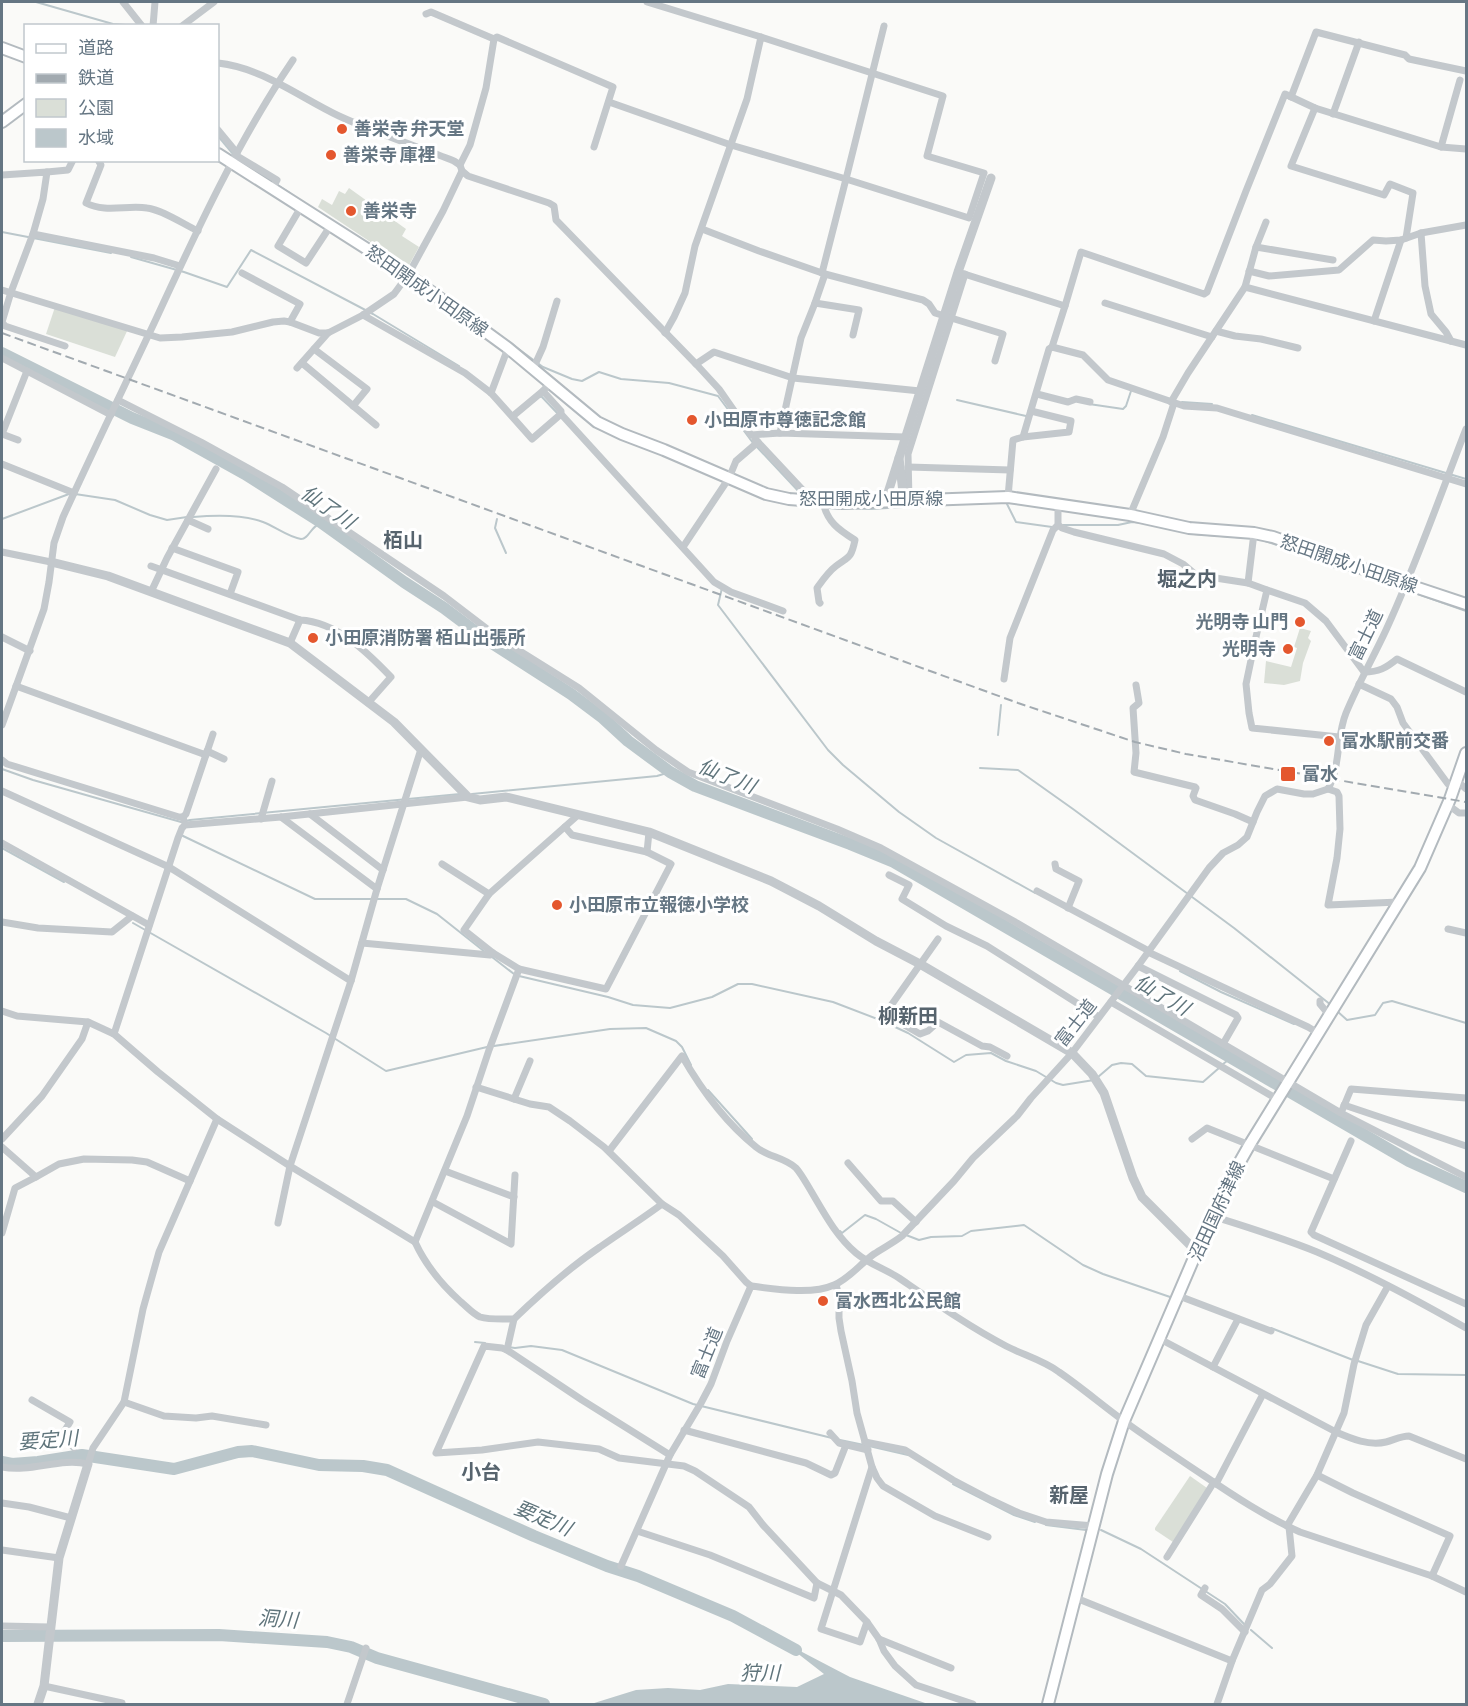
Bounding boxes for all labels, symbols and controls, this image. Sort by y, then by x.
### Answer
legend [24,24,219,162]
text: 道路 [78,37,114,58]
text: 鉄道 [78,67,114,88]
text: 公園 [78,97,114,118]
place label: 善栄寺 弁天堂 [354,118,464,139]
marker: 善栄寺 弁天堂 [335,122,349,136]
text: 水域 [78,127,114,148]
place label: 善栄寺 庫裡 [343,144,435,165]
marker: 善栄寺 庫裡 [324,148,338,162]
place label: 善栄寺 [363,200,417,221]
marker: 善栄寺 [344,204,358,218]
street label: 怒田開成小田原線 [362,241,492,340]
place label: 小田原市尊徳記念館 [704,409,866,430]
marker: 小田原市尊徳記念館 [685,413,699,427]
water label: 仙了川 [297,480,361,534]
street label: 怒田開成小田原線 [799,488,943,509]
district label: 栢山 [383,528,423,551]
street label: 怒田開成小田原線 [1278,530,1421,597]
district label: 堀之内 [1157,567,1217,590]
street label: 富士道 [1344,606,1387,664]
place label: 光明寺 山門 [1196,611,1288,632]
marker: 光明寺 山門 [1293,615,1307,629]
place label: 小田原消防署 栢山出張所 [325,627,525,648]
marker: 小田原消防署 栢山出張所 [306,631,320,645]
place label: 光明寺 [1222,638,1276,659]
marker: 光明寺 [1281,642,1295,656]
place label: 富水駅前交番 [1341,730,1449,751]
marker: 富水駅前交番 [1322,734,1336,748]
water label: 仙了川 [695,754,761,798]
place label: 富水 [1302,763,1338,784]
marker: 富水 [1279,765,1297,783]
place label: 小田原市立報徳小学校 [569,894,749,915]
marker: 小田原市立報徳小学校 [550,898,564,912]
water label: 仙了川 [1131,970,1196,1021]
street label: 富士道 [1051,995,1101,1050]
district label: 柳新田 [878,1004,938,1027]
street label: 沼田国府津線 [1184,1157,1249,1264]
place label: 富水西北公民館 [835,1290,961,1311]
marker: 富水西北公民館 [816,1294,830,1308]
street label: 富士道 [687,1324,726,1382]
water label: 要定川 [17,1426,81,1453]
district label: 小台 [461,1460,501,1483]
district label: 新屋 [1049,1483,1089,1506]
water label: 要定川 [511,1495,577,1541]
water label: 洞川 [257,1606,301,1632]
water label: 狩川 [740,1661,782,1684]

